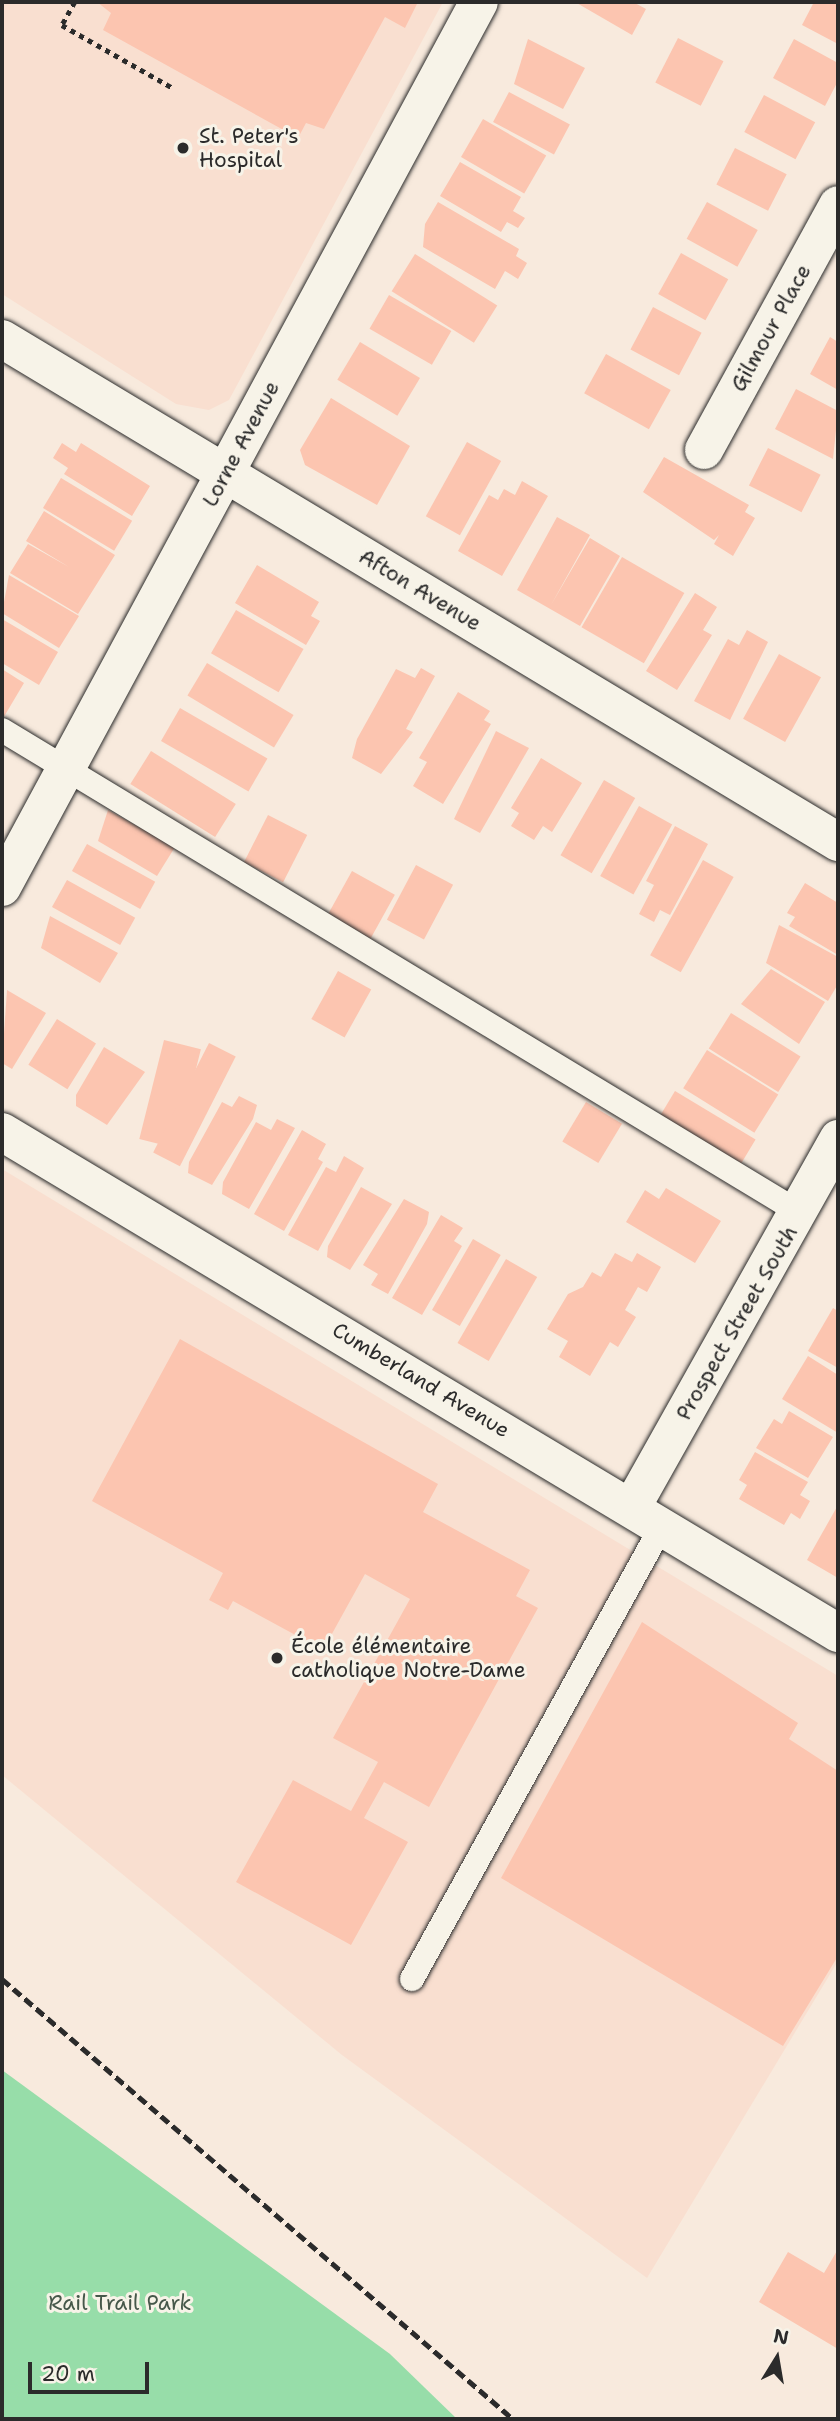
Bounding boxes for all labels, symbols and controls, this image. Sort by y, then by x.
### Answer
place label: St. Peter's Hospital [199,123,299,173]
marker: St. Peter's Hospital [173,138,193,158]
street label: Gilmour Place [726,260,816,396]
street label: Lorne Avenue [197,377,285,511]
street label: Afton Avenue [354,544,486,636]
street label: Prospect Street South [671,1221,803,1425]
street label: Cumberland Avenue [328,1317,514,1443]
place label: École élémentaire catholique Notre-Dame [291,1633,526,1683]
marker: École élémentaire catholique Notre-Dame [269,1650,285,1666]
park label: Rail Trail Park [48,2290,192,2316]
north arrow [742,2323,812,2393]
text: N [771,2323,791,2351]
scale bar [32,2348,152,2392]
text: 20 m [41,2360,95,2388]

